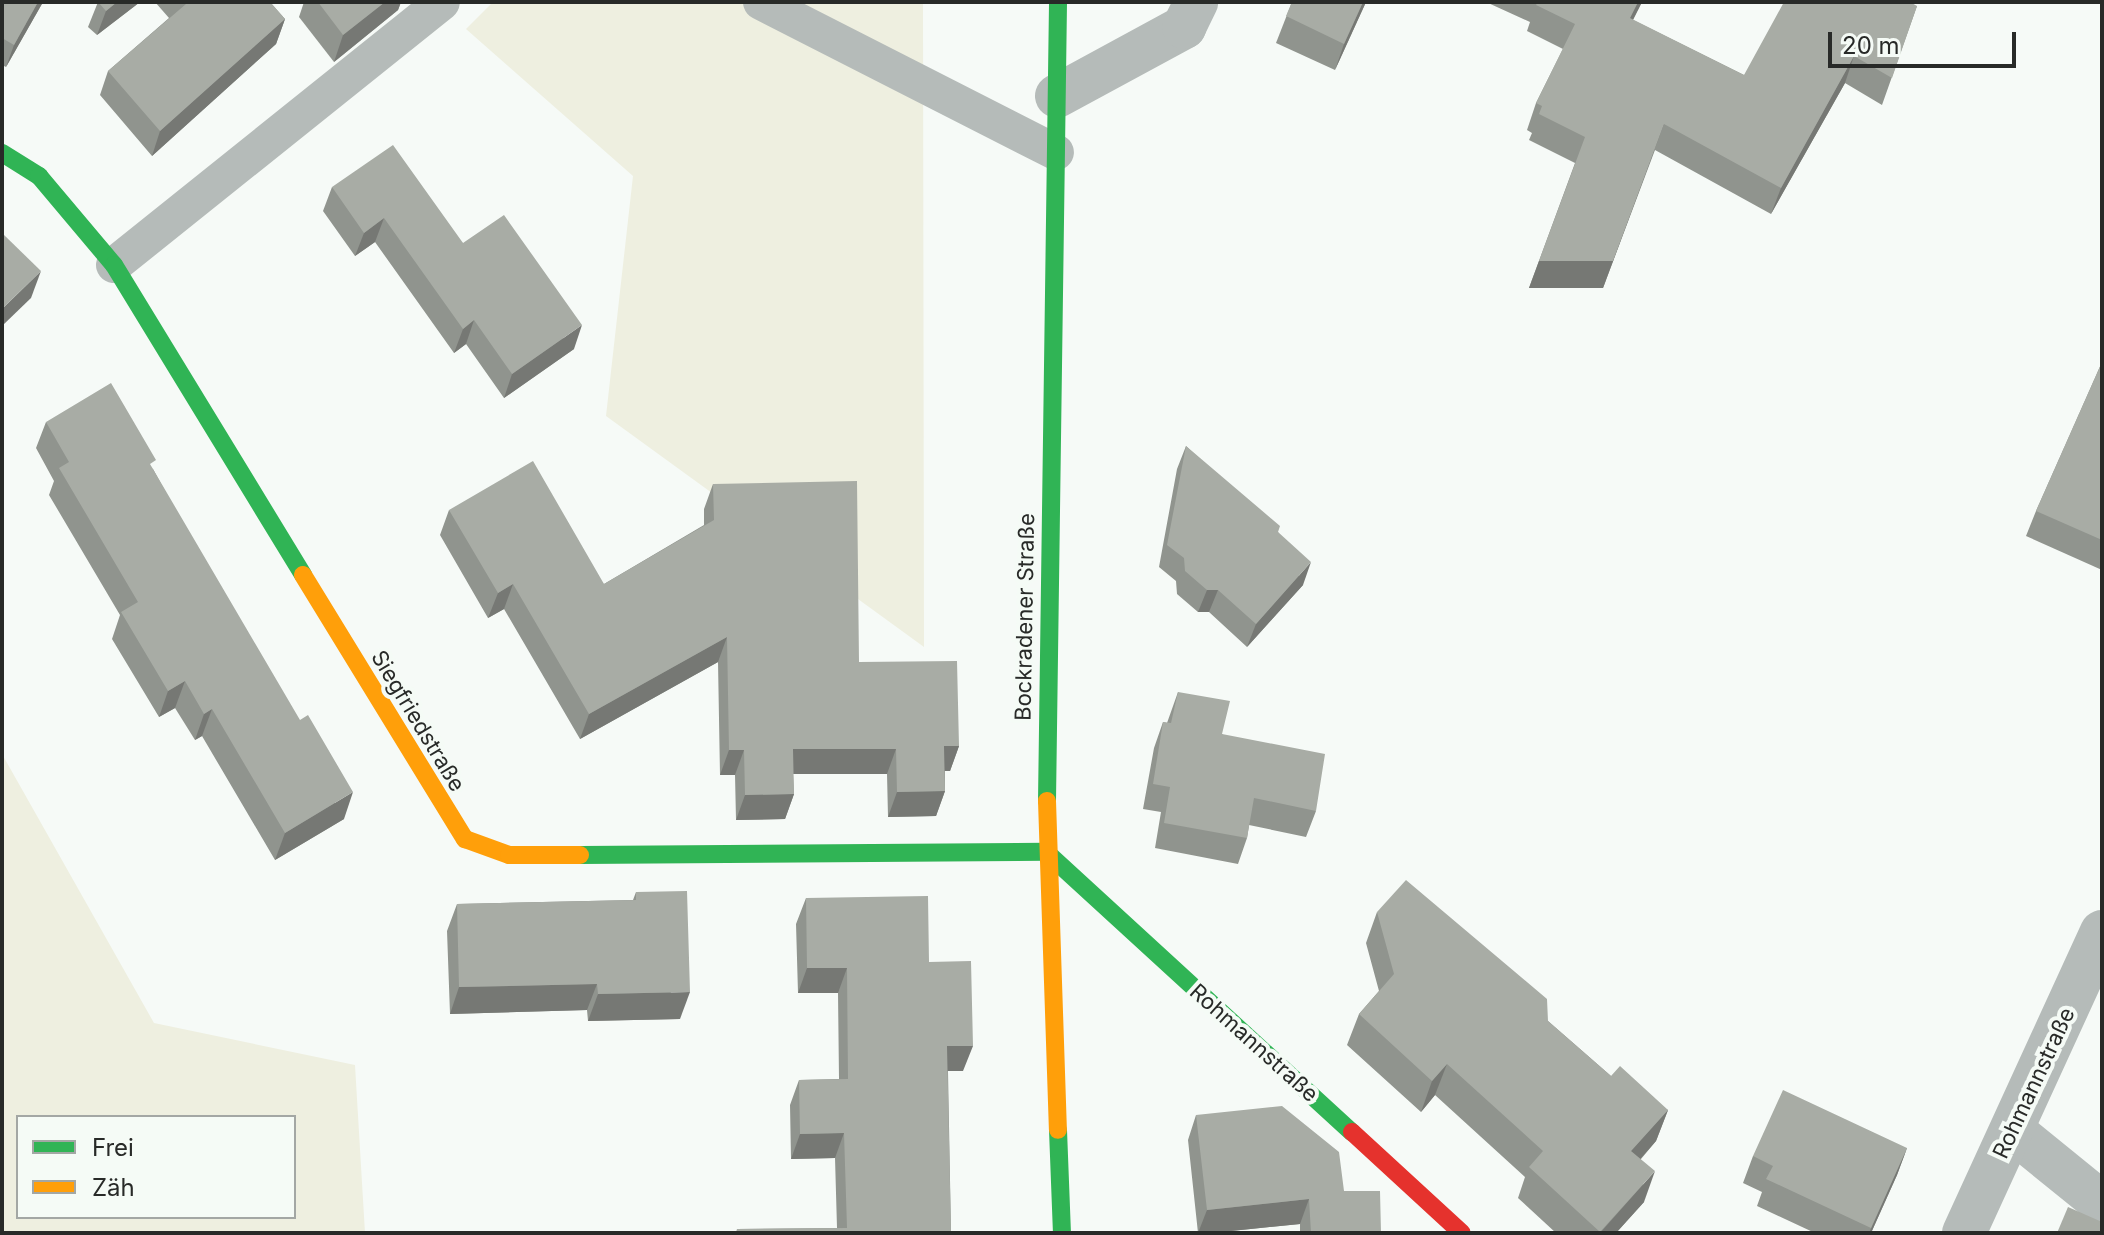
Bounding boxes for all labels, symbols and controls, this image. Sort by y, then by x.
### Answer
scale bar [1832,16,2020,66]
text: 20 m [1842,31,1900,60]
street label: Bockradener Straße [1010,513,1040,721]
street label: Siegfriedstraße [365,646,471,796]
street label: Rohmannstraße [1184,978,1324,1108]
street label: Rohmannstraße [1987,1003,2081,1163]
legend [16,1115,296,1219]
text: Frei [92,1133,134,1162]
text: Zäh [92,1173,135,1202]

